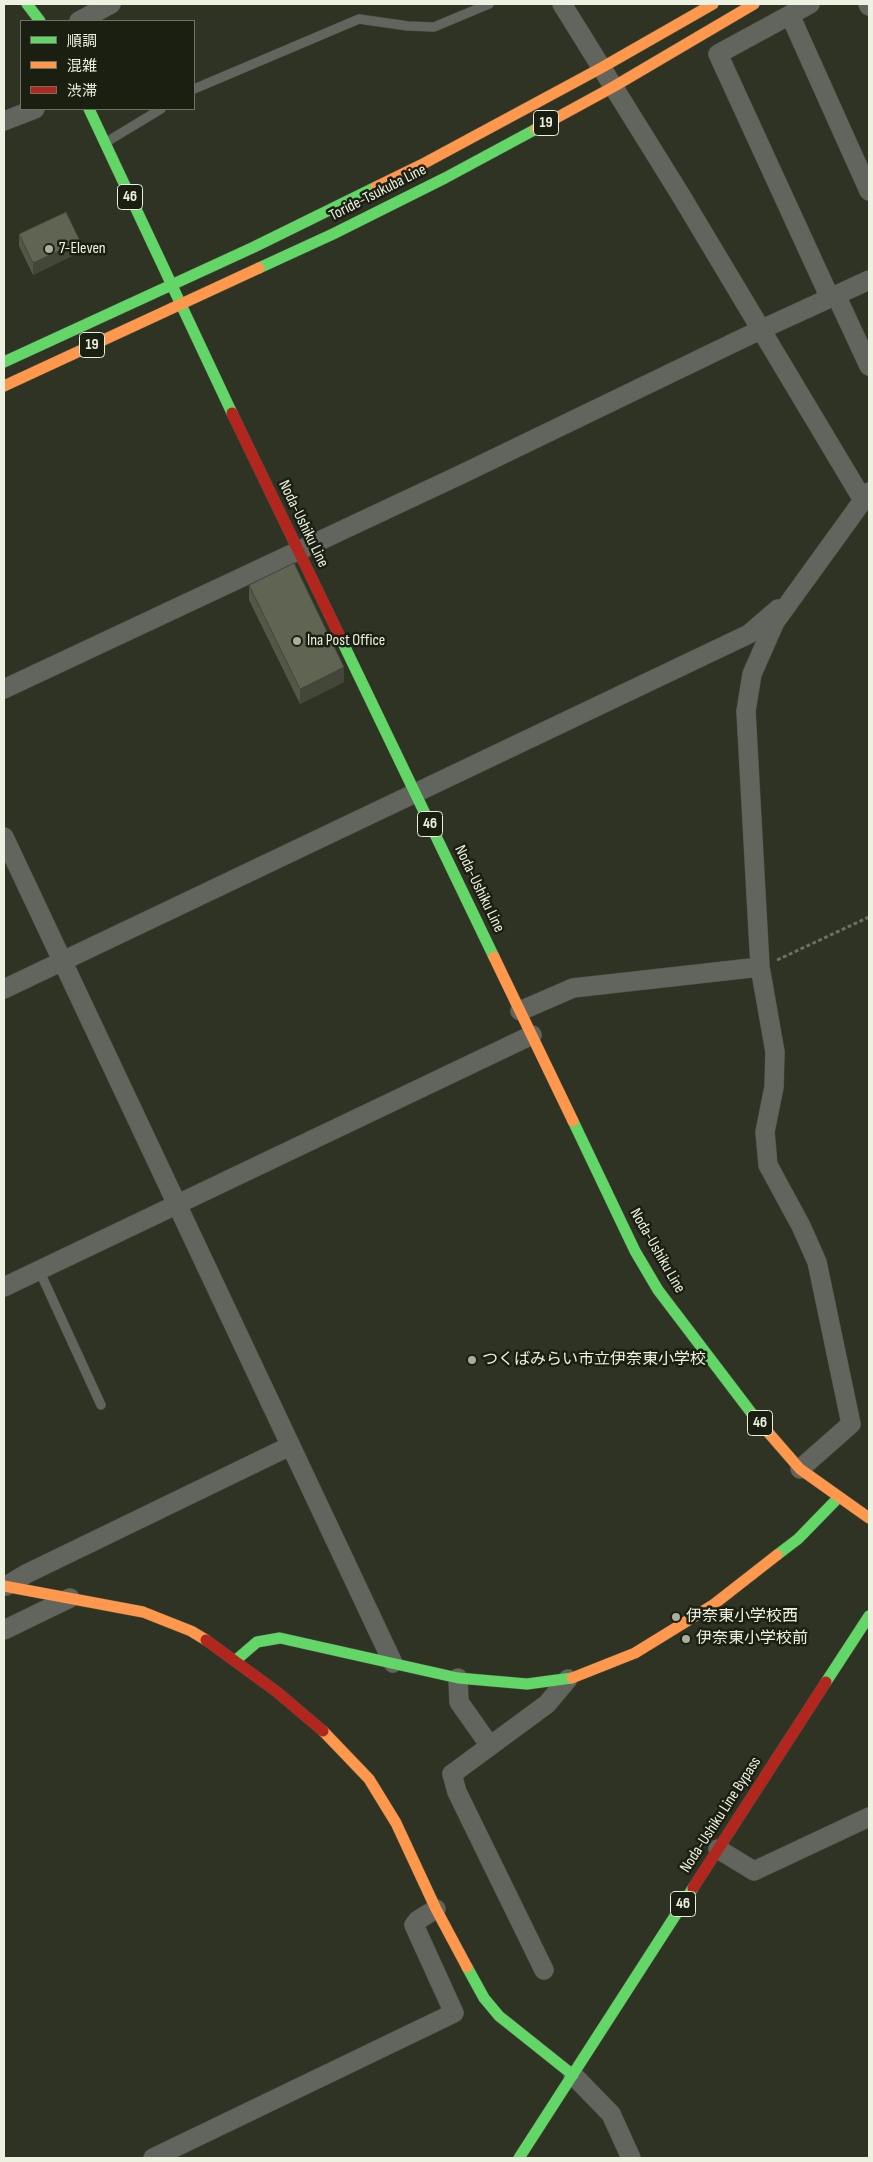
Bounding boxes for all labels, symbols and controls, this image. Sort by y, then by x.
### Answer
legend [20,20,195,110]
text: 順調 [67,32,97,51]
text: 混雑 [67,57,97,76]
text: 渋滞 [67,82,97,101]
road number: 19 [534,110,558,136]
street label: Toride-Tsukuba Line [326,160,430,226]
road number: 46 [118,184,142,210]
place label: 7-Eleven [59,239,106,259]
marker: 7-Eleven [43,243,55,255]
road number: 19 [80,332,104,358]
street label: Noda-Ushiku Line [274,477,332,571]
place label: Ina Post Office [307,631,385,651]
marker: Ina Post Office [291,635,303,647]
road number: 46 [418,812,442,836]
street label: Noda-Ushiku Line [450,842,508,936]
street label: Noda-Ushiku Line [625,1205,689,1297]
place label: つくばみらい市立伊奈東小学校 [482,1350,706,1370]
marker: つくばみらい市立伊奈東小学校 [466,1354,478,1366]
road number: 46 [748,1410,772,1436]
place label: 伊奈東小学校西 [686,1607,798,1627]
marker: 伊奈東小学校西 [670,1611,682,1623]
place label: 伊奈東小学校前 [696,1629,808,1649]
marker: 伊奈東小学校前 [680,1633,692,1645]
street label: Noda-Ushiku Line Bypass [676,1753,766,1877]
road number: 46 [670,1892,696,1916]

